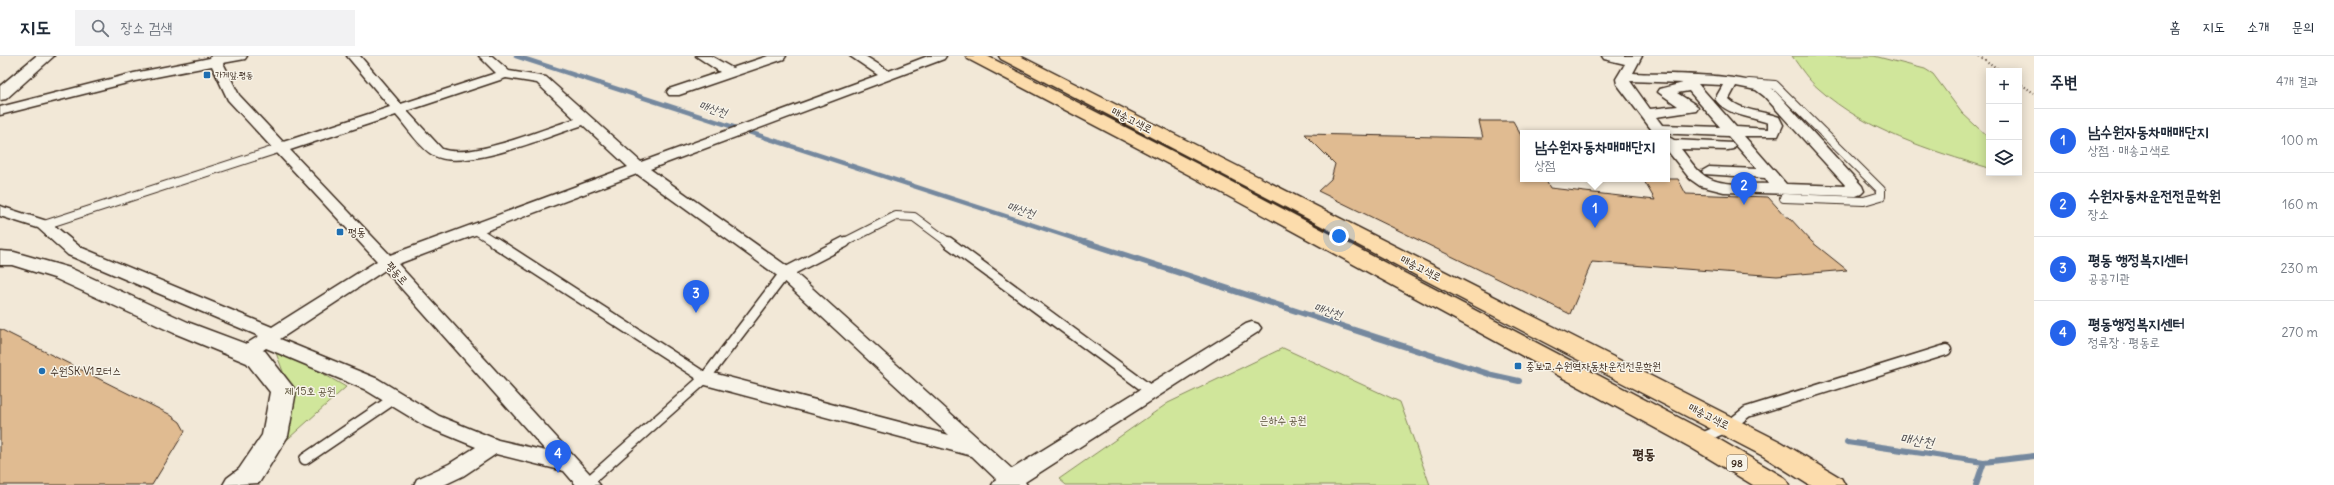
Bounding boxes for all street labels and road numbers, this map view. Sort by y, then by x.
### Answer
street label: 매송고색로 [1109,104,1155,136]
street label: 매송고색로 [1398,252,1444,284]
street label: 평동로 [383,258,411,288]
street label: 매송고색로 [1686,400,1732,432]
road number: 98 [1727,455,1747,471]

